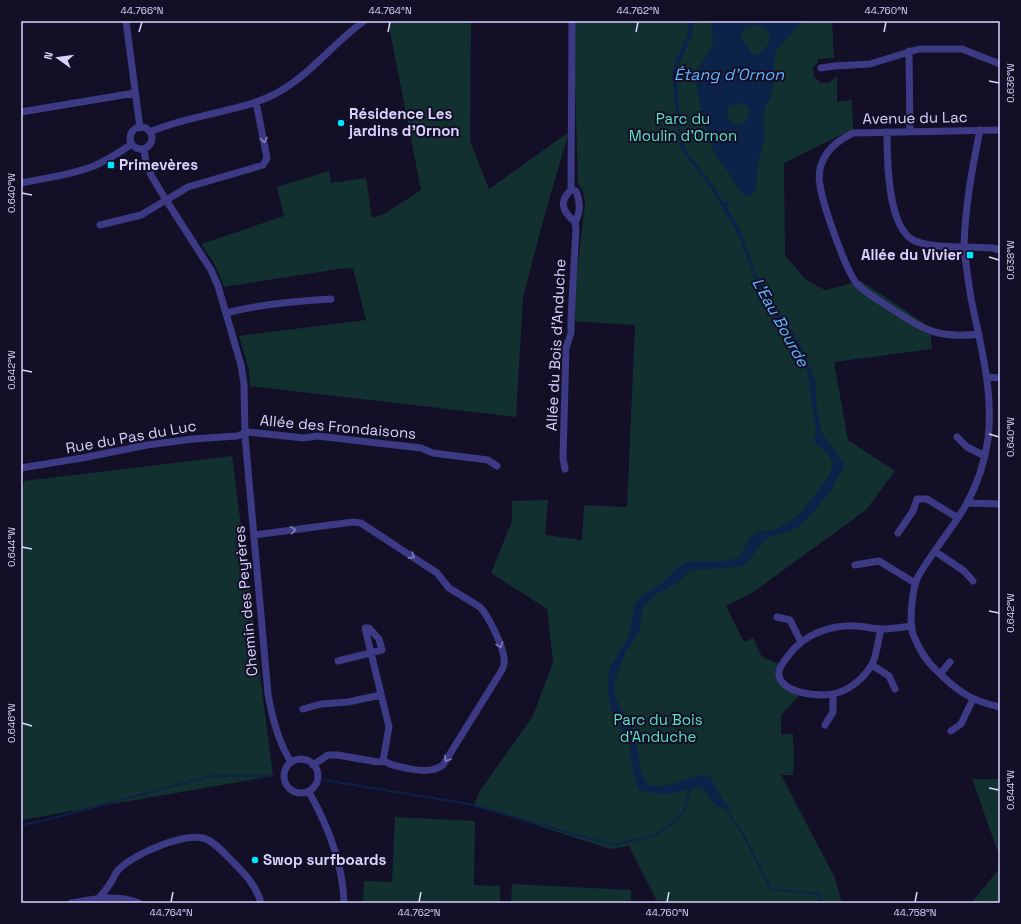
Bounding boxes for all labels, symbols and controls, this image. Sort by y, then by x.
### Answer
text: 44.766°N [121,4,163,17]
text: 44.764°N [368,4,412,17]
text: 44.762°N [617,4,659,17]
text: 44.760°N [864,4,908,17]
north arrow [38,38,78,78]
text: N [41,50,56,61]
text: 0.636°W [1004,63,1017,103]
water label: Étang d'Ornon [674,64,785,85]
place label: Résidence Les jardins d'Ornon [348,104,460,140]
street label: Avenue du Lac [862,107,968,128]
park label: Parc du Moulin d'Ornon [629,109,737,145]
marker: Résidence Les jardins d'Ornon [336,118,346,128]
one-way arrow [259,137,267,143]
place label: Primevères [119,155,198,174]
marker: Primevères [106,160,116,170]
text: 0.640°W [5,173,18,213]
text: 0.638°W [1004,240,1017,280]
place label: Allée du Vivier [861,245,962,264]
marker: Allée du Vivier [965,250,975,260]
street label: Allée du Bois d'Anduche [542,258,570,432]
water label: L'Eau Bourde [747,274,814,371]
text: 0.642°W [5,350,18,390]
street label: Allée des Frondaisons [259,410,417,443]
street label: Rue du Pas du Luc [64,416,198,457]
text: 0.640°W [1004,417,1017,457]
street label: Chemin des Peyrères [229,525,262,677]
one-way arrow [290,526,296,535]
text: 0.644°W [5,527,18,567]
one-way arrow [408,551,415,559]
text: 0.642°W [1004,593,1017,633]
one-way arrow [496,642,504,649]
text: 0.646°W [5,703,18,743]
park label: Parc du Bois d'Anduche [613,710,703,746]
one-way arrow [445,755,452,762]
text: 0.644°W [1004,770,1017,810]
place label: Swop surfboards [263,850,387,869]
marker: Swop surfboards [250,855,260,865]
text: 44.764°N [149,906,193,919]
text: 44.762°N [398,906,440,919]
text: 44.760°N [645,906,689,919]
text: 44.758°N [894,906,937,919]

